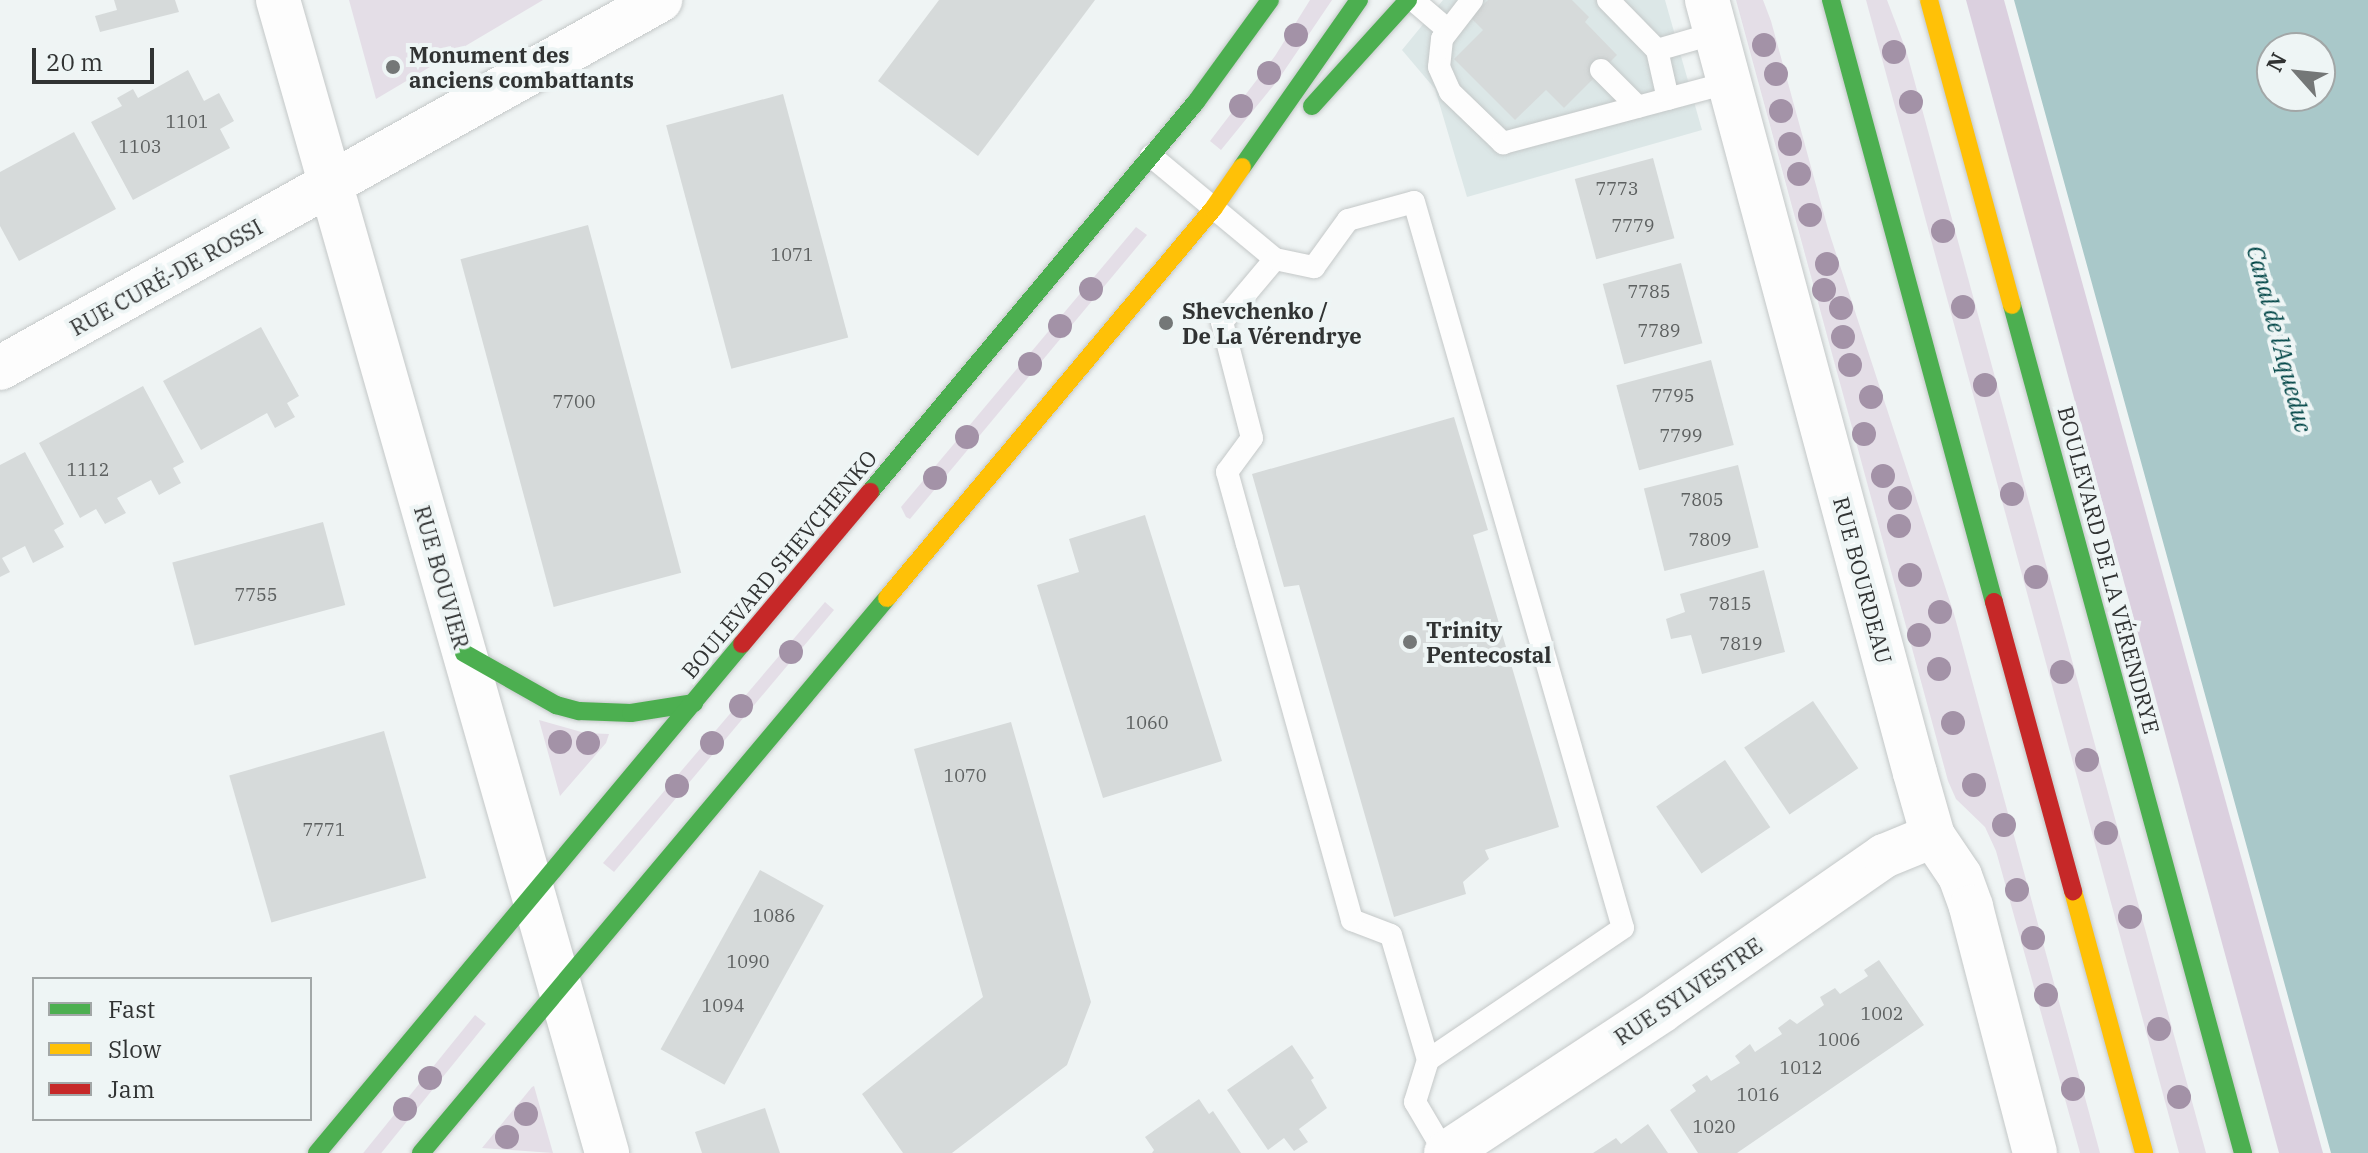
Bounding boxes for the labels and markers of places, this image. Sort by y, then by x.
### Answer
place label: Monument des anciens combattants [409,41,634,92]
marker: Monument des anciens combattants [384,58,402,76]
place label: Shevchenko / De La Vérendrye [1182,297,1362,348]
marker: Shevchenko / De La Vérendrye [1157,314,1175,332]
place label: Trinity Pentecostal [1426,616,1552,668]
marker: Trinity Pentecostal [1401,633,1419,651]

